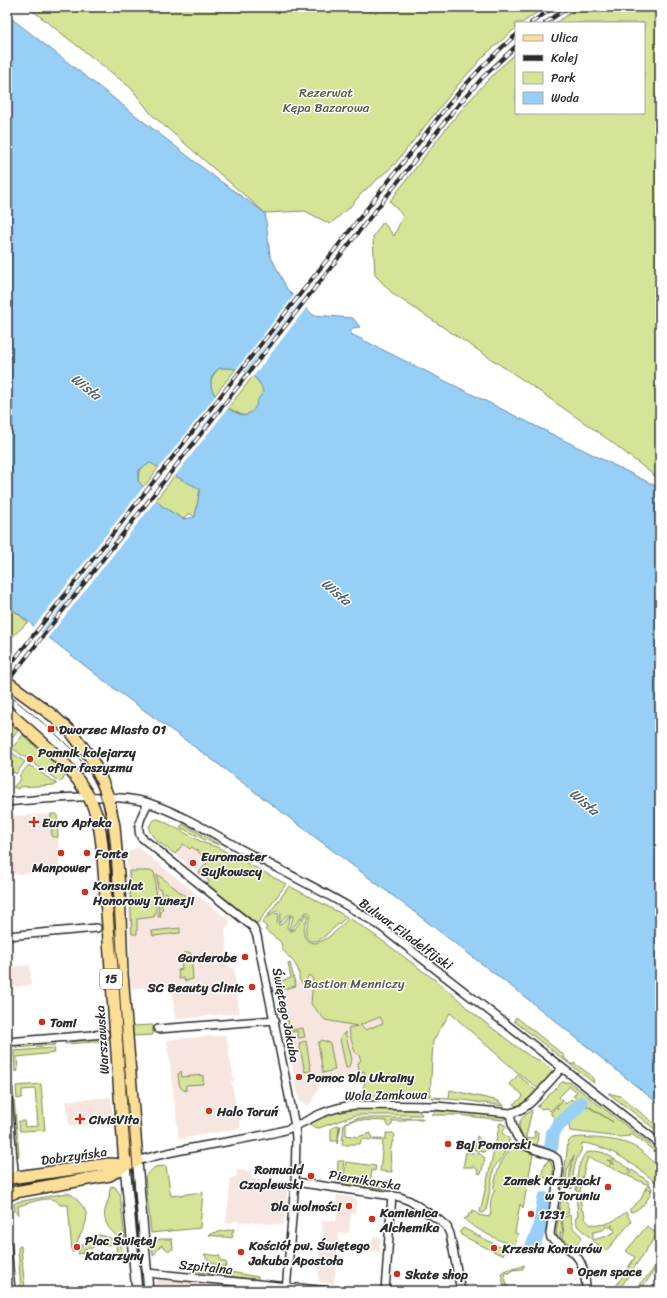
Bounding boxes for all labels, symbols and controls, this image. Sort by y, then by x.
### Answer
legend [515,22,645,114]
text: Ulica [551,27,579,49]
text: Kolej [551,47,578,69]
text: Park [551,67,576,89]
park label: Rezerwat Kępa Bazarowa [283,81,370,119]
text: Woda [551,87,580,109]
water label: Wisła [65,367,108,408]
water label: Wisła [315,572,358,613]
place label: Dworzec Miasto 01 [59,718,167,741]
marker: Dworzec Miasto 01 [46,724,56,734]
place label: Pomnik kolejarzy - ofiar faszyzmu [38,741,136,779]
marker: Pomnik kolejarzy - ofiar faszyzmu [25,754,35,764]
water label: Wisła [563,782,606,823]
place label: Euro Apteka [42,811,112,834]
marker: Euro Apteka [29,817,39,827]
place label: Fonte [94,842,128,865]
place label: Euromaster Sujkowscy [200,845,268,883]
marker: Manpower [56,848,66,858]
marker: Fonte [82,848,92,858]
place label: Manpower [31,856,92,879]
marker: Euromaster Sujkowscy [188,858,198,868]
place label: Konsulat Honorowy Tunezji [92,874,195,912]
marker: Konsulat Honorowy Tunezji [80,887,90,897]
street label: Bulwar Filadelfijski [354,892,458,976]
place label: Garderobe [177,946,237,969]
marker: Garderobe [240,952,250,962]
street label: Świętego Jakuba [266,966,307,1065]
road number: 15 [100,969,122,989]
park label: Bastion Menniczy [303,972,405,995]
place label: SC Beauty Clinic [147,976,245,999]
marker: SC Beauty Clinic [247,982,257,992]
street label: Warszawska [88,1004,116,1075]
place label: Tomi [50,1011,78,1034]
marker: Tomi [37,1017,47,1027]
place label: Pomoc Dla Ukrainy [307,1066,415,1089]
marker: Pomoc Dla Ukrainy [294,1072,304,1082]
street label: Wola Zamkowa [344,1083,428,1107]
place label: Halo Toruń [216,1100,279,1123]
marker: Halo Toruń [204,1106,214,1116]
place label: CivisVita [88,1108,140,1131]
marker: CivisVita [74,1113,86,1125]
place label: Baj Pomorski [456,1133,532,1156]
marker: Baj Pomorski [443,1139,453,1149]
street label: Dobrzyńska [40,1140,109,1172]
place label: Romuald Czaplewski [238,1158,304,1196]
street label: Piernikarska [328,1163,403,1197]
place label: Zamek Krzyżacki w Toruniu [503,1169,601,1207]
marker: Romuald Czaplewski [306,1171,316,1181]
marker: Zamek Krzyżacki w Toruniu [603,1182,613,1192]
place label: Dla wolności [271,1195,342,1218]
marker: Dla wolności [344,1201,354,1211]
place label: Kamienica Alchemika [379,1201,440,1239]
place label: 1231 [539,1203,565,1226]
marker: 1231 [526,1209,536,1219]
marker: Kamienica Alchemika [367,1214,377,1224]
place label: Plac Świętej Katarzyny [84,1229,157,1267]
place label: Kościół pw. Świętego Jakuba Apostoła [248,1234,370,1272]
place label: Krzesła Konturów [501,1237,603,1260]
marker: Plac Świętej Katarzyny [72,1242,82,1252]
marker: Krzesła Konturów [489,1243,499,1253]
marker: Kościół pw. Świętego Jakuba Apostoła [236,1247,246,1257]
street label: Szpitalna [178,1253,234,1281]
place label: Open space [577,1260,643,1283]
place label: Skate shop [404,1263,468,1286]
marker: Open space [565,1266,575,1276]
marker: Skate shop [392,1269,402,1279]

